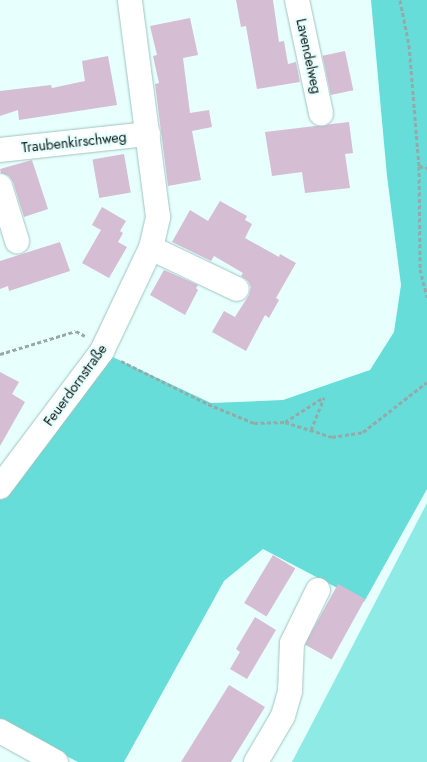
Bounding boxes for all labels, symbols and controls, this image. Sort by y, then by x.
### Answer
street label: Lavendelweg [293,17,325,95]
street label: Traubenkirschweg [21,128,127,156]
street label: Feuerdornstraße [40,341,110,429]

